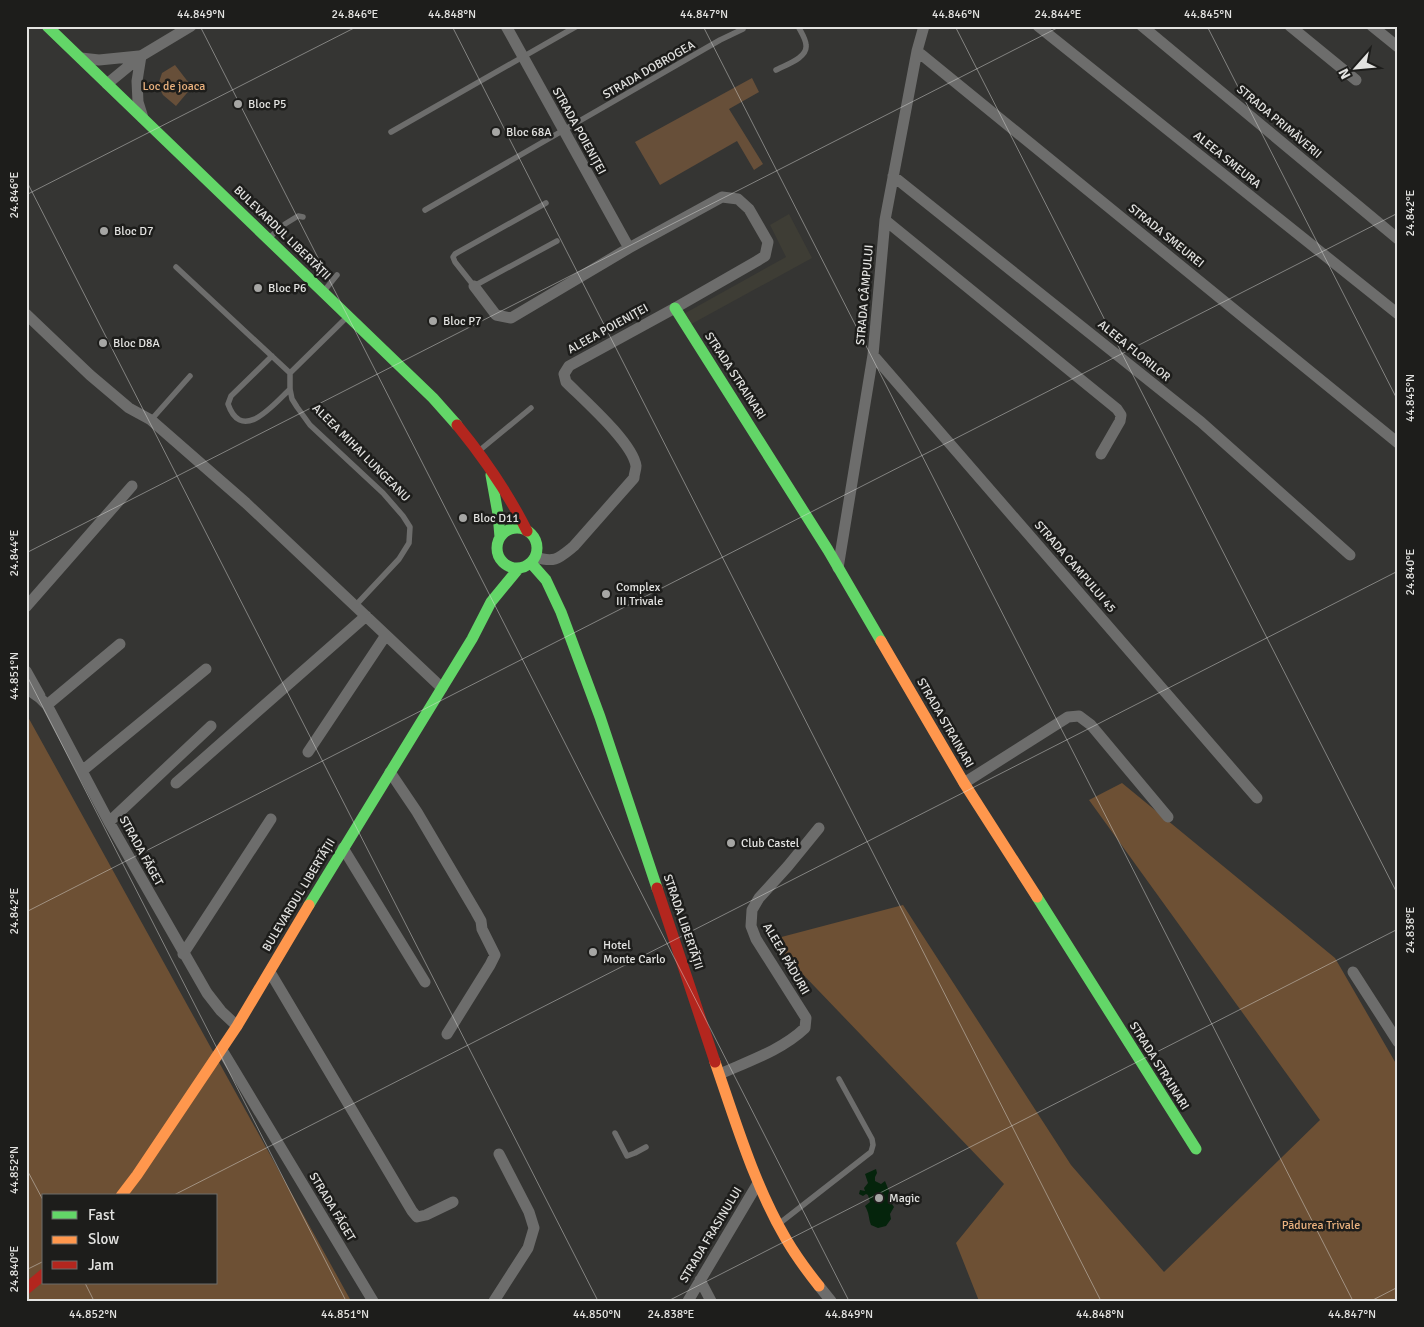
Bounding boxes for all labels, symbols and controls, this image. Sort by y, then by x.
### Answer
text: 44.849°N [177,7,225,22]
text: 24.846°E [332,7,379,22]
text: 44.848°N [428,7,476,22]
text: 44.847°N [680,7,728,22]
text: 44.846°N [932,7,980,22]
text: 24.844°E [1035,7,1082,22]
text: 44.845°N [1184,7,1232,22]
street label: STRADA DOBROGEA [600,37,698,103]
north arrow [1332,42,1382,92]
text: N [1335,65,1355,82]
park label: Loc de joaca [143,79,205,94]
street label: STRADA PRIMĂVERII [1233,82,1325,162]
street label: STRADA POIENIȚEI [549,85,609,177]
place label: Bloc P5 [248,97,287,112]
marker: Bloc P5 [232,98,244,110]
place label: Bloc 68A [506,125,552,140]
marker: Bloc 68A [490,126,502,138]
street label: ALEEA SMEURA [1190,128,1264,192]
text: 24.846°E [7,171,22,218]
street label: BULEVARDUL LIBERTĂȚII [230,183,334,283]
text: 24.842°E [1403,189,1418,236]
street label: STRADA SMEUREI [1125,201,1207,271]
place label: Bloc D7 [114,224,153,239]
marker: Bloc D7 [98,225,110,237]
street label: STRADA CÂMPULUI [853,244,877,346]
place label: Bloc P6 [268,281,307,296]
marker: Bloc P6 [252,282,264,294]
street label: ALEEA POIENIȚEI [565,301,651,357]
place label: Bloc P7 [443,314,482,329]
marker: Bloc P7 [427,315,439,327]
street label: ALEEA FLORILOR [1095,317,1173,385]
street label: STRADA STRAINARI [701,330,769,422]
place label: Bloc D8A [113,336,160,351]
marker: Bloc D8A [97,337,109,349]
text: 44.845°N [1403,374,1418,422]
street label: ALEEA MIHAI LUNGEANU [309,401,413,505]
place label: Bloc D11 [473,511,519,526]
marker: Bloc D11 [457,512,469,524]
street label: STRADA CAMPULUI 45 [1031,518,1119,616]
text: 24.844°E [7,529,22,576]
text: 24.840°E [1403,548,1418,595]
place label: Complex III Trivale [616,580,663,609]
marker: Complex III Trivale [600,588,612,600]
text: 44.851°N [7,652,22,700]
street label: STRADA STRAINARI [913,676,977,770]
street label: STRADA FĂGET [116,813,166,889]
street label: BULEVARDUL LIBERTĂȚII [259,836,339,954]
place label: Club Castel [741,836,800,851]
marker: Club Castel [725,837,737,849]
street label: STRADA LIBERTĂȚII [660,872,706,972]
text: 24.842°E [7,887,22,934]
text: 24.838°E [1403,906,1418,953]
street label: ALEEA PĂDURII [759,920,813,998]
place label: Hotel Monte Carlo [603,938,666,967]
marker: Hotel Monte Carlo [587,946,599,958]
street label: STRADA STRAINARI [1126,1019,1192,1113]
text: 44.852°N [7,1146,22,1194]
street label: STRADA FĂGET [306,1170,358,1244]
street label: STRADA FRASINULUI [676,1184,746,1286]
place label: Magic [889,1191,920,1206]
marker: Magic [873,1192,885,1204]
legend [42,1194,218,1284]
text: Fast [88,1206,115,1224]
park label: Pădurea Trivale [1282,1218,1360,1233]
text: Slow [88,1230,119,1248]
text: 24.840°E [7,1245,22,1292]
text: Jam [88,1256,114,1274]
text: 44.852°N [69,1307,117,1322]
text: 44.851°N [321,1307,369,1322]
text: 44.850°N [573,1307,621,1322]
text: 24.838°E [648,1307,695,1322]
text: 44.849°N [825,1307,873,1322]
text: 44.848°N [1076,1307,1124,1322]
text: 44.847°N [1328,1307,1376,1322]

